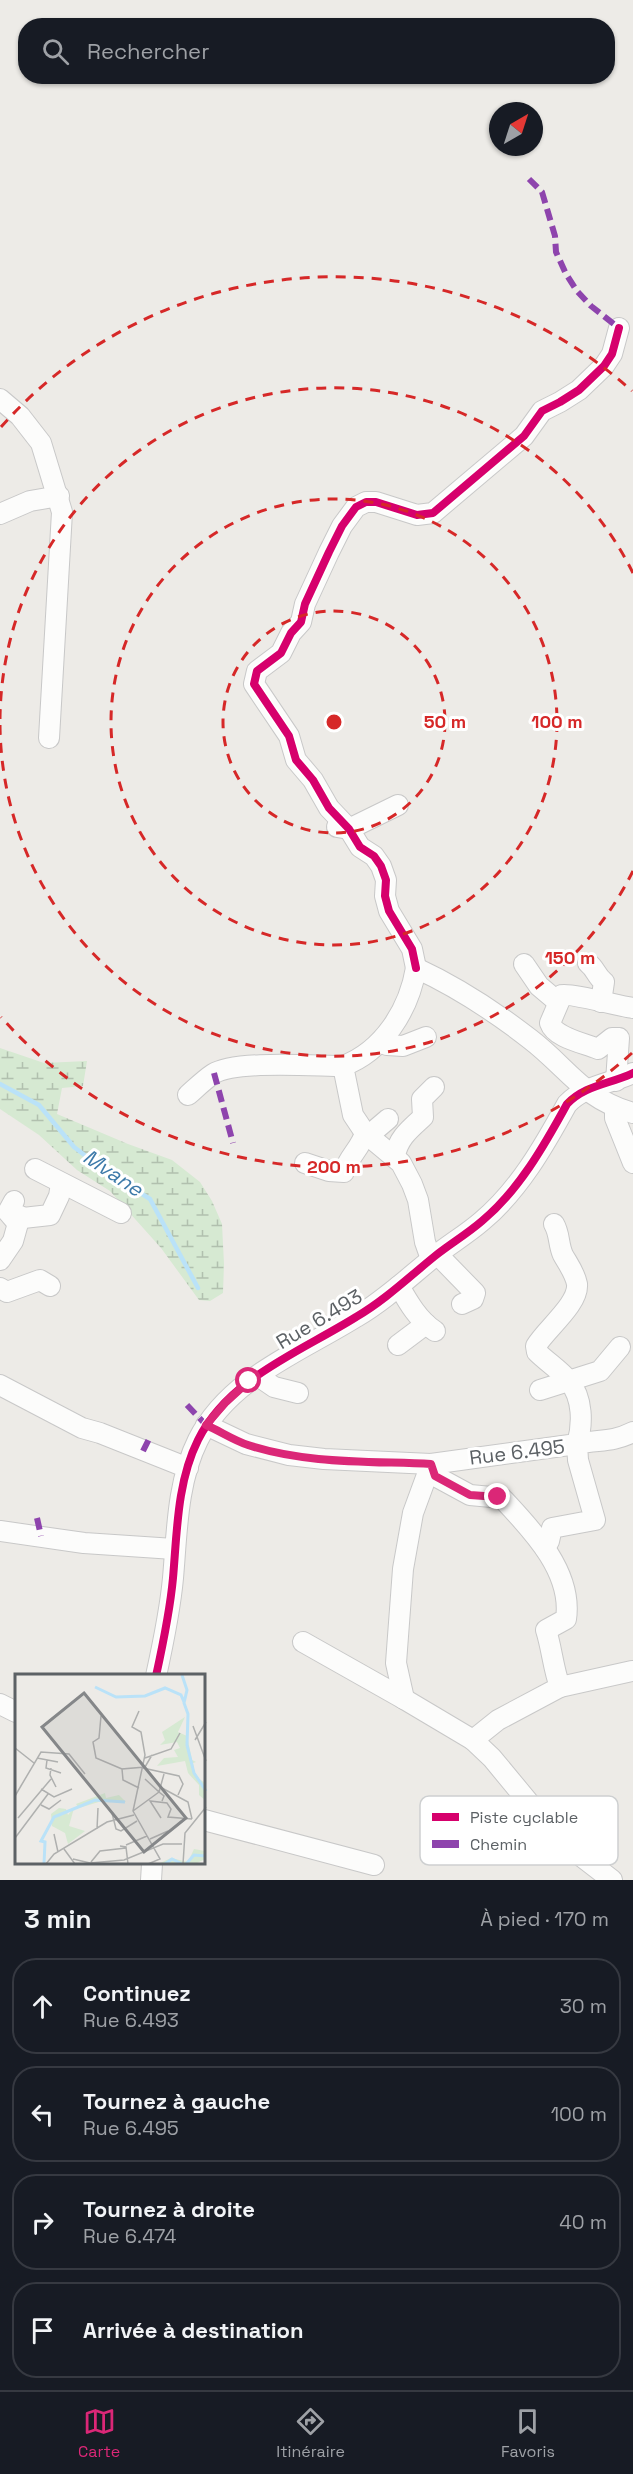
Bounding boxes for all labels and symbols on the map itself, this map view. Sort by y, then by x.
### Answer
north arrow [489,102,543,156]
text: 50 m [424,710,466,733]
text: 100 m [531,710,583,733]
centre of rings [324,712,344,732]
text: 150 m [545,946,595,969]
water label: Mvane [78,1143,150,1203]
text: 200 m [307,1155,361,1178]
street label: Rue 6.493 [271,1283,367,1355]
route start [235,1367,261,1393]
street label: Rue 6.495 [468,1433,566,1471]
route end [484,1483,510,1509]
inset map [15,1674,206,1865]
legend [420,1796,618,1865]
text: Piste cyclable [470,1807,578,1828]
text: Chemin [470,1834,527,1855]

